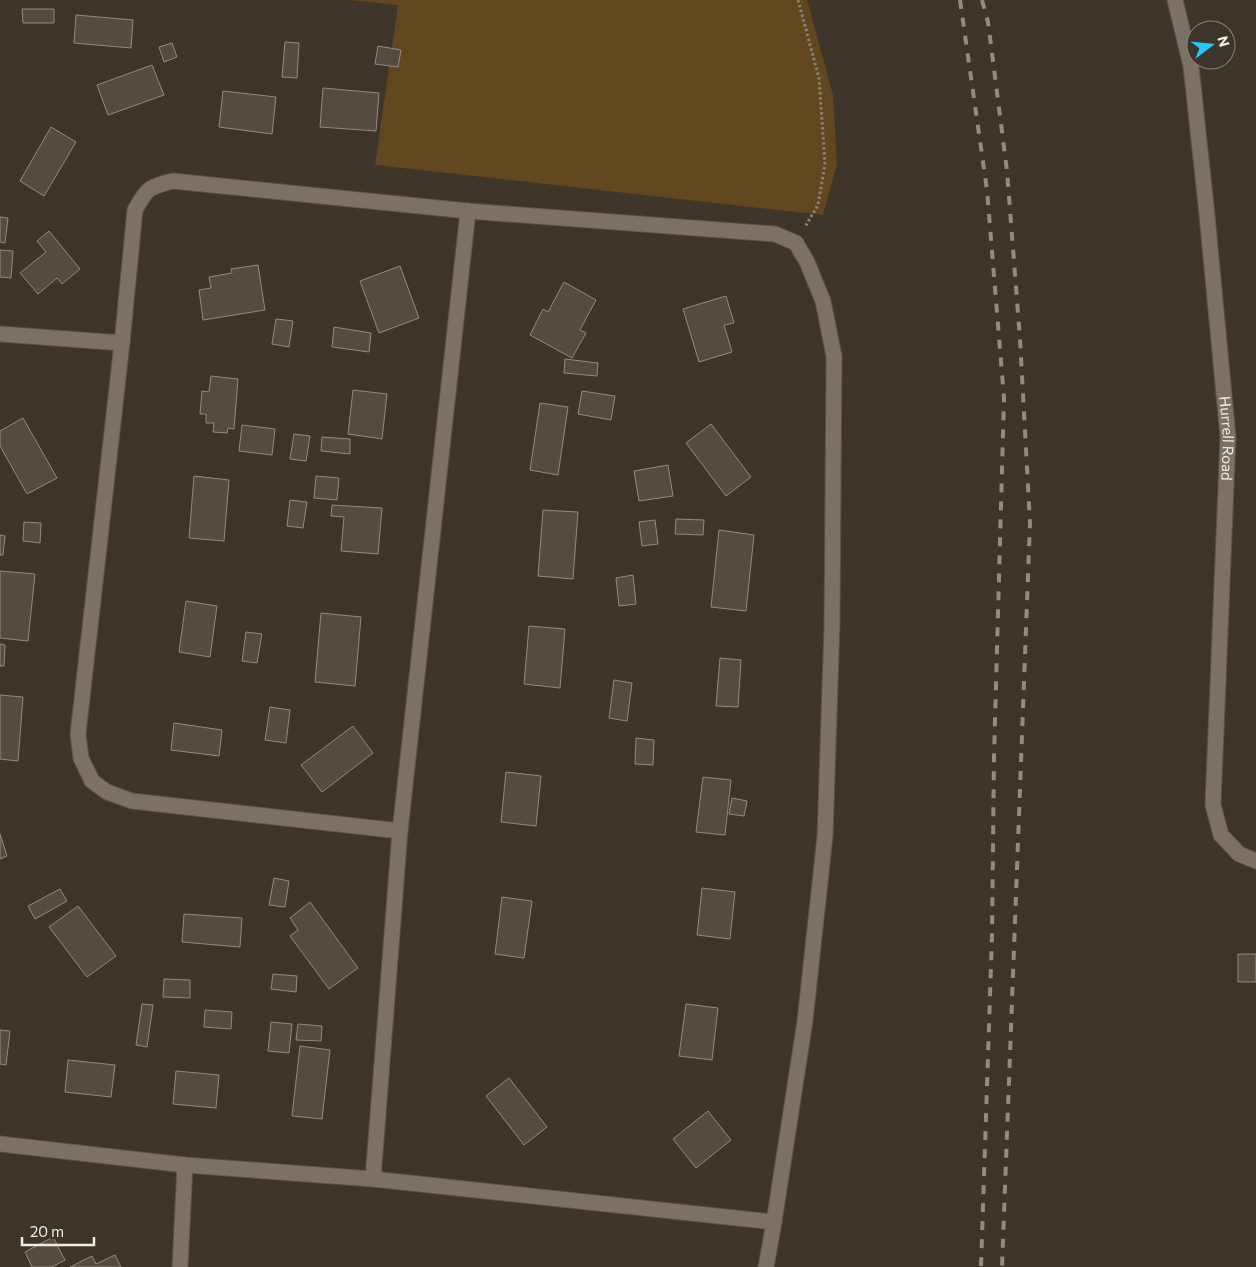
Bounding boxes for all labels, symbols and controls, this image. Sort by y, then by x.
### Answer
north arrow [1186,20,1236,70]
text: N [1214,34,1234,49]
street label: Hurrell Road [1216,395,1238,481]
scale bar [22,1214,95,1246]
text: 20 m [30,1222,64,1240]

